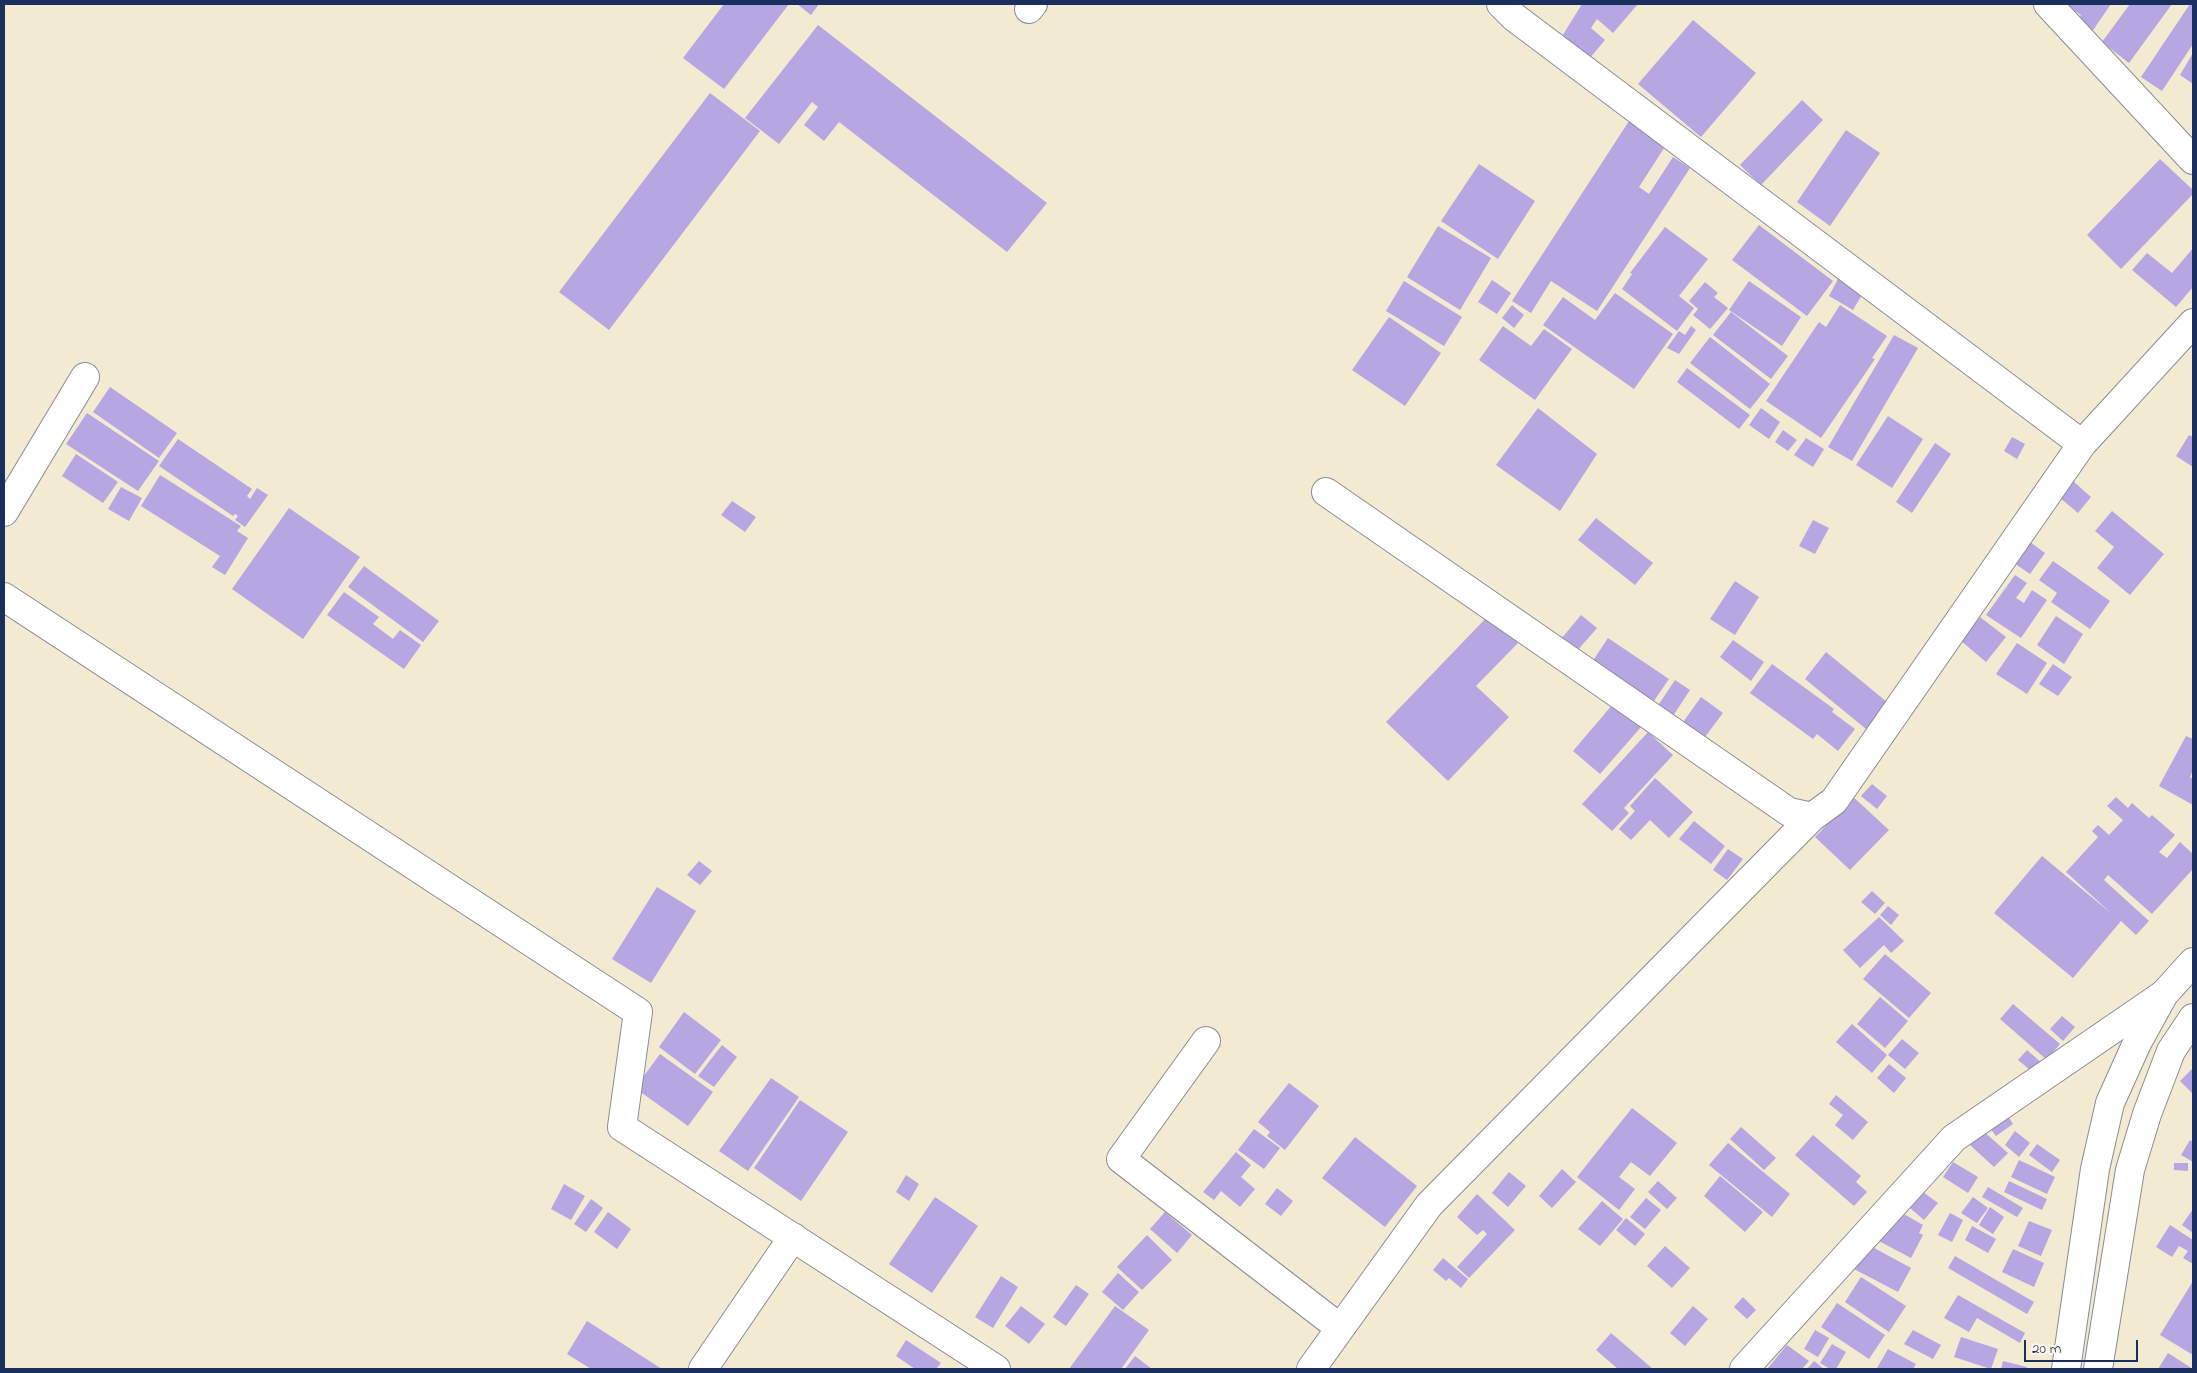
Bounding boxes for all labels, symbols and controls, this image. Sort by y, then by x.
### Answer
scale bar [2027,1330,2141,1362]
text: 20 m [2032,1338,2061,1360]

